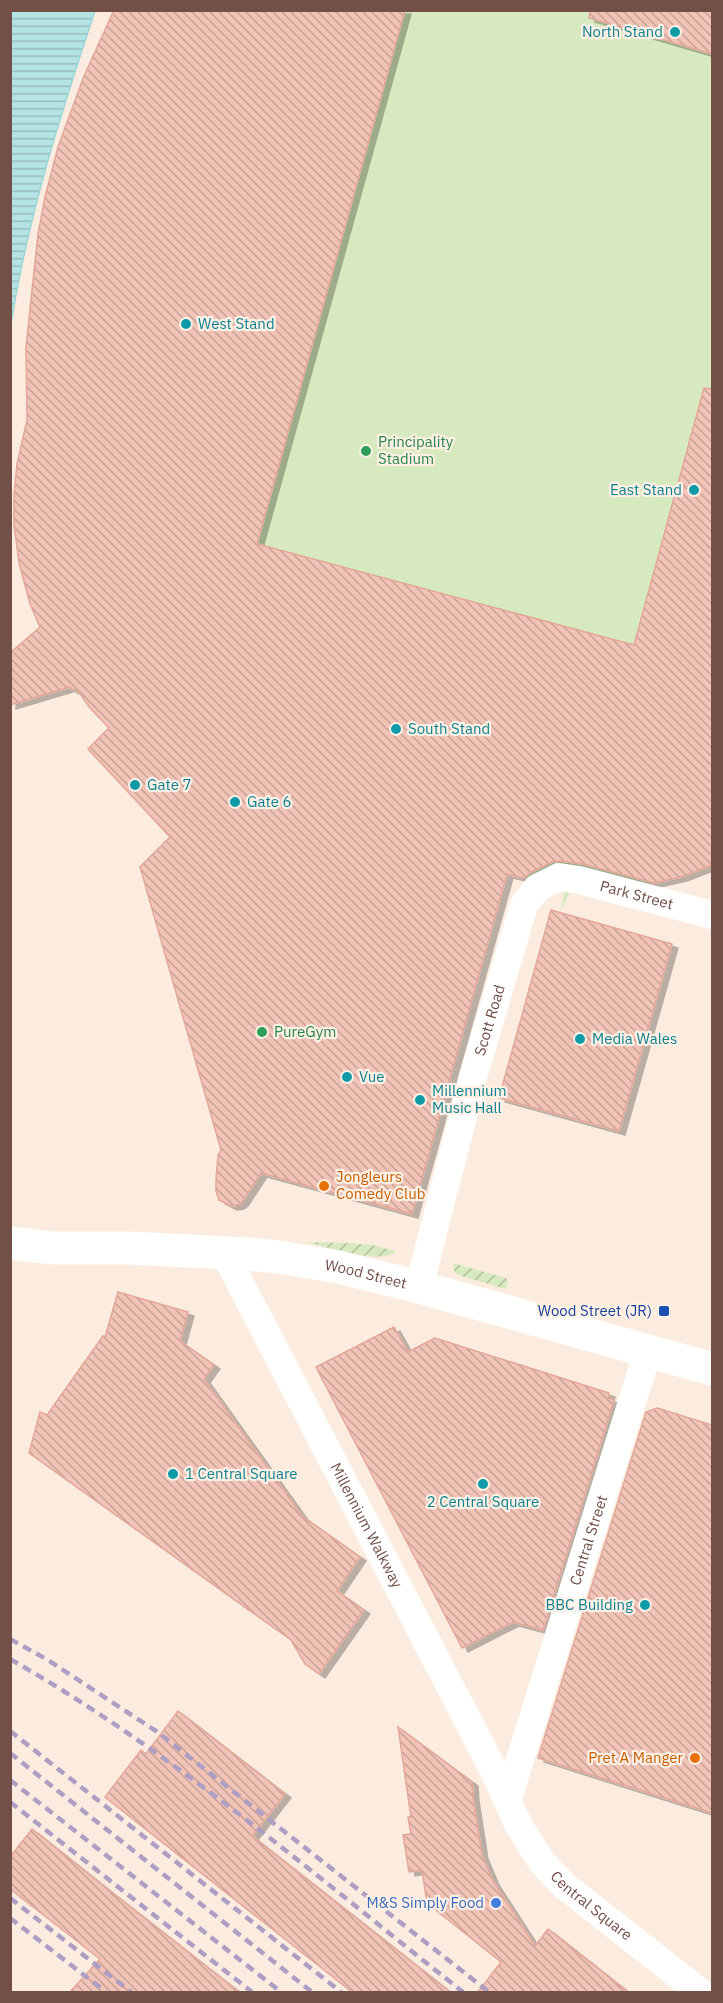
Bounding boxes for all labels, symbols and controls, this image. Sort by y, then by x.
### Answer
place label: North Stand [582,22,663,41]
marker: North Stand [668,25,682,39]
place label: West Stand [198,314,275,333]
marker: West Stand [179,317,193,331]
place label: Principality Stadium [378,432,454,468]
marker: Principality Stadium [359,444,373,458]
place label: East Stand [610,480,682,499]
marker: East Stand [687,483,701,497]
place label: South Stand [408,719,490,738]
marker: South Stand [389,722,403,736]
place label: Gate 7 [147,775,191,794]
marker: Gate 7 [128,778,142,792]
place label: Gate 6 [247,792,291,811]
marker: Gate 6 [228,795,242,809]
street label: Park Street [598,876,675,913]
street label: Scott Road [470,982,509,1058]
place label: PureGym [274,1022,336,1041]
marker: PureGym [255,1025,269,1039]
place label: Media Wales [592,1029,677,1048]
marker: Media Wales [573,1032,587,1046]
place label: Vue [359,1067,385,1086]
marker: Vue [340,1070,354,1084]
place label: Millennium Music Hall [432,1081,507,1117]
marker: Millennium Music Hall [413,1093,427,1107]
place label: Jongleurs Comedy Club [336,1167,425,1203]
marker: Jongleurs Comedy Club [317,1179,331,1193]
street label: Wood Street [324,1255,409,1293]
place label: Wood Street (JR) [538,1301,652,1320]
marker: Wood Street (JR) [657,1304,671,1318]
street label: Millennium Walkway [326,1459,407,1591]
place label: 1 Central Square [185,1464,298,1483]
marker: 1 Central Square [166,1467,180,1481]
marker: 2 Central Square [476,1477,490,1491]
place label: 2 Central Square [427,1492,539,1511]
street label: Central Street [565,1493,611,1588]
place label: BBC Building [546,1595,633,1614]
marker: BBC Building [638,1598,652,1612]
place label: Pret A Manger [588,1748,683,1767]
marker: Pret A Manger [688,1751,702,1765]
street label: Central Square [547,1867,636,1944]
place label: M&S Simply Food [366,1893,484,1912]
marker: M&S Simply Food [489,1896,503,1910]

